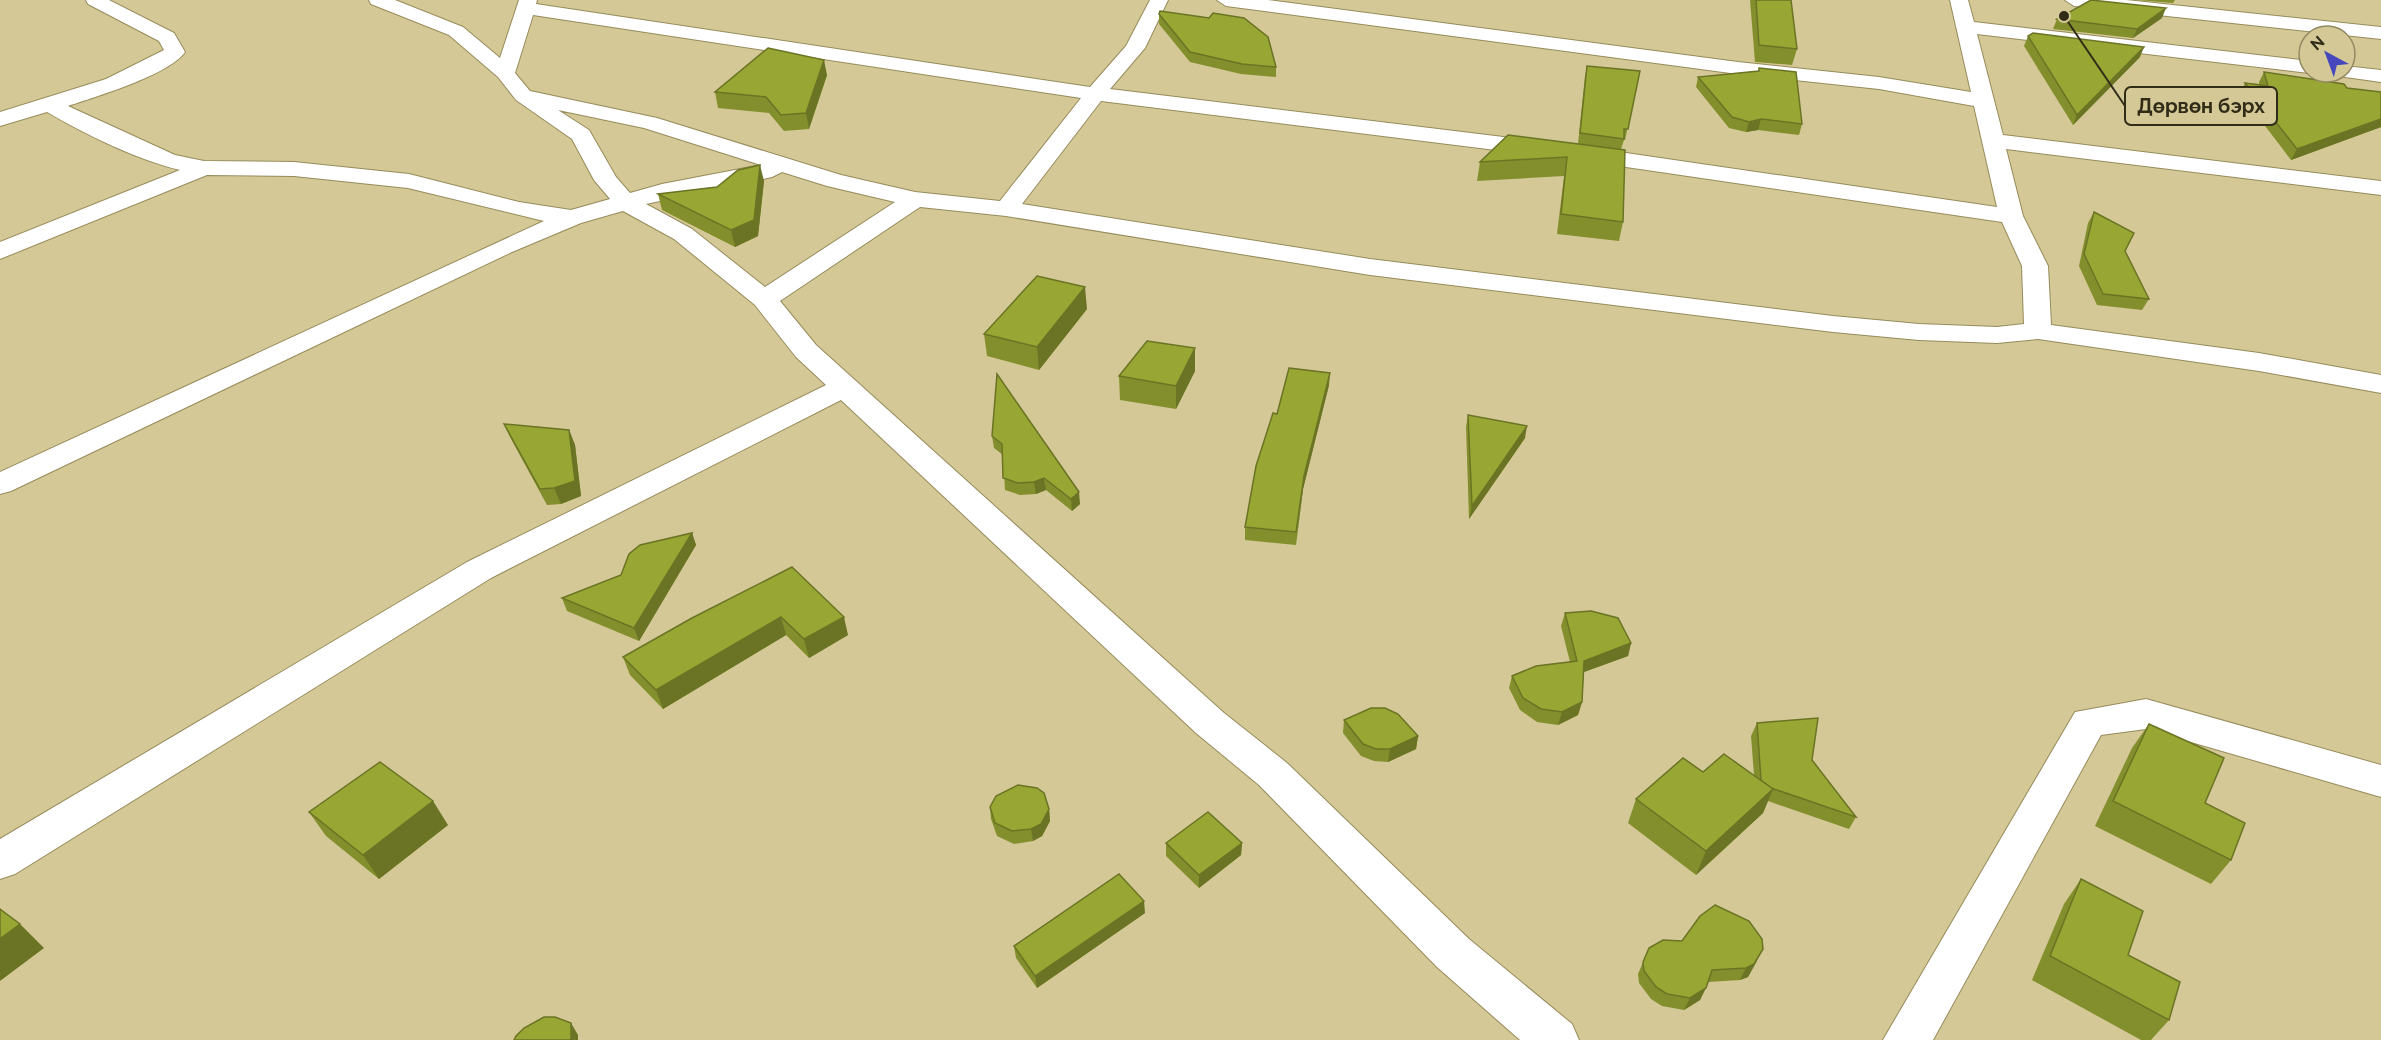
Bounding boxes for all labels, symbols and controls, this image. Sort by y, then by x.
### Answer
north arrow [2297,24,2357,84]
text: N [2307,32,2328,54]
callout: Дөрвөн бэрх [2125,87,2277,125]
text: Дөрвөн бэрх [2137,94,2265,118]

